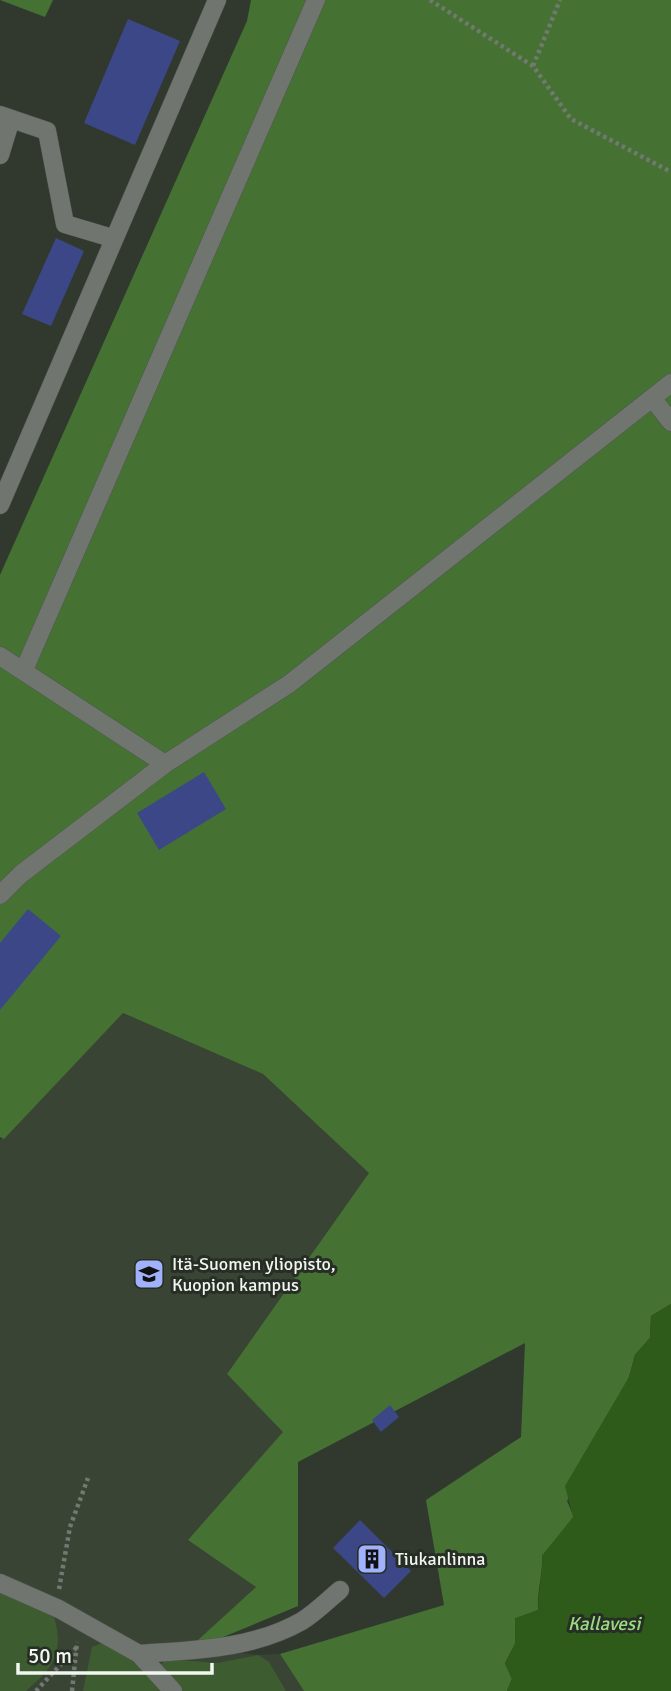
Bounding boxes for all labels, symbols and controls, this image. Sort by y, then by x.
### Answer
place label: Itä-Suomen yliopisto, Kuopion kampus [172,1253,336,1296]
school or university icon: Itä-Suomen yliopisto, Kuopion kampus [132,1257,166,1291]
building icon: Tiukanlinna [355,1542,389,1576]
place label: Tiukanlinna [395,1548,485,1570]
water label: Kallavesi [568,1612,642,1636]
scale bar [18,1632,212,1676]
text: 50 m [28,1643,72,1669]

